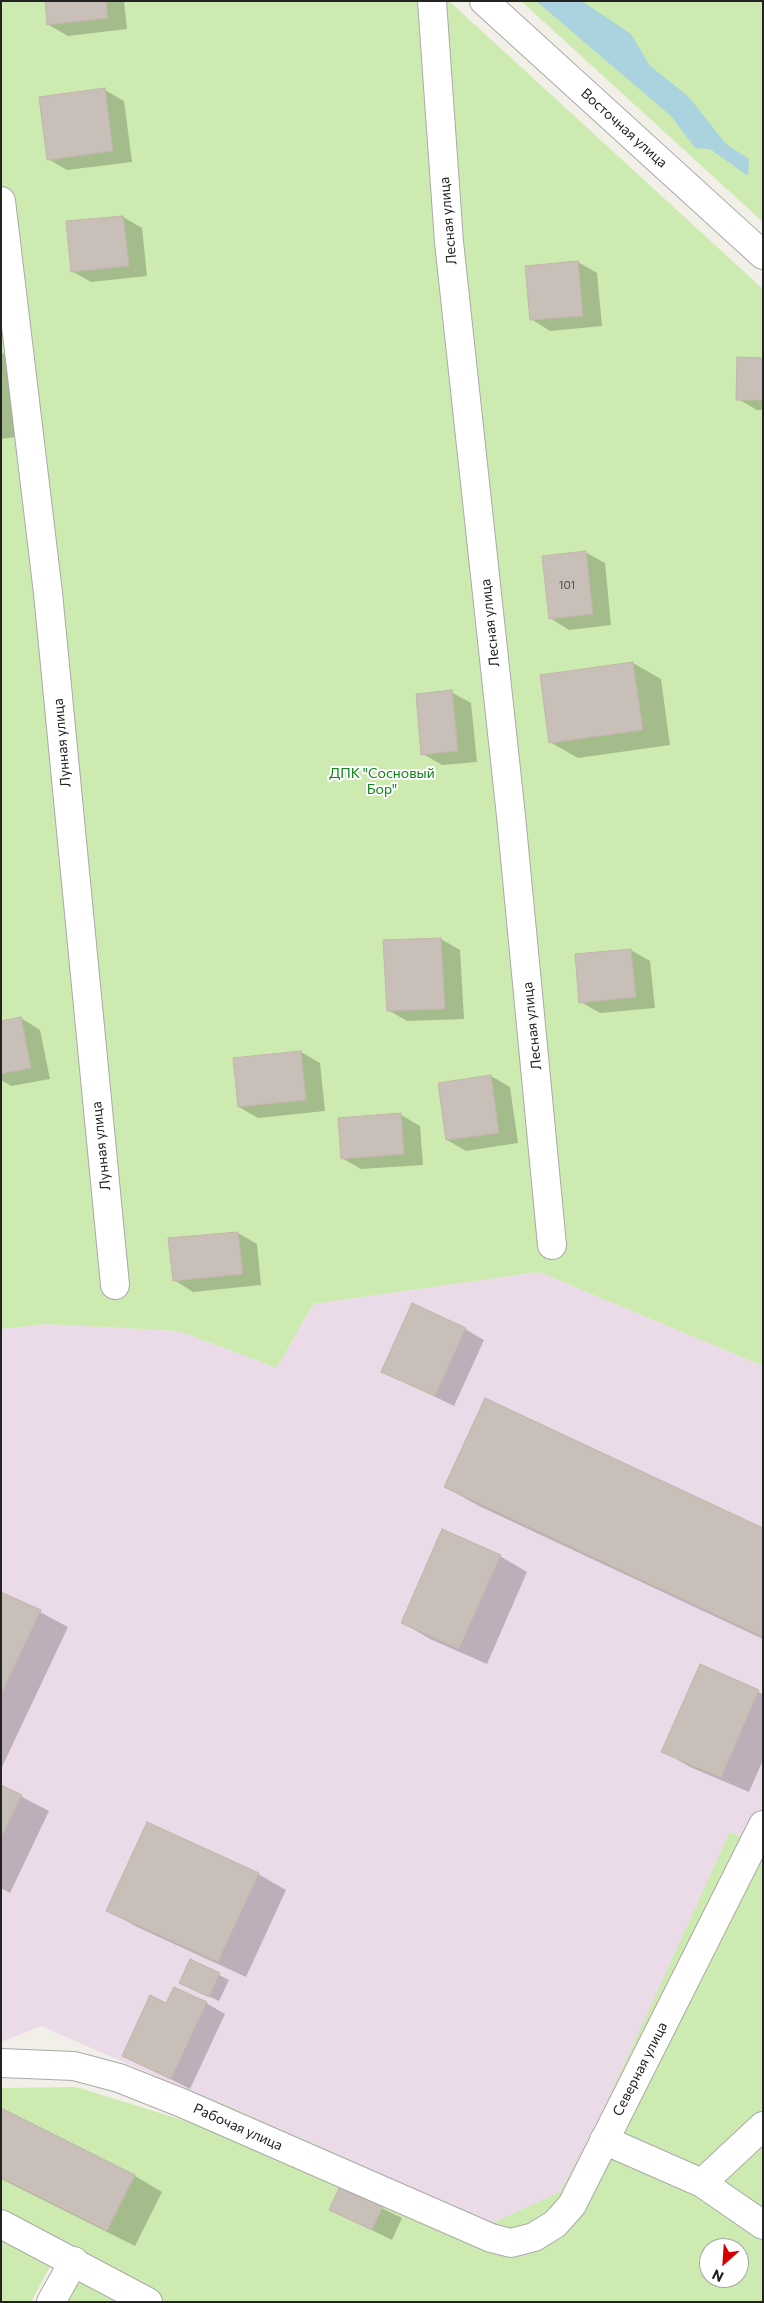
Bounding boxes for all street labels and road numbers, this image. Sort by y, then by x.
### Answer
street label: Восточная улица [577,85,671,171]
street label: Лесная улица [436,176,460,266]
street label: Лесная улица [477,578,503,668]
street label: Лунная улица [50,698,74,788]
street label: Лесная улица [519,981,545,1071]
street label: Лунная улица [88,1101,114,1191]
street label: Северная улица [609,2019,671,2119]
street label: Рабочая улица [191,2100,285,2154]

